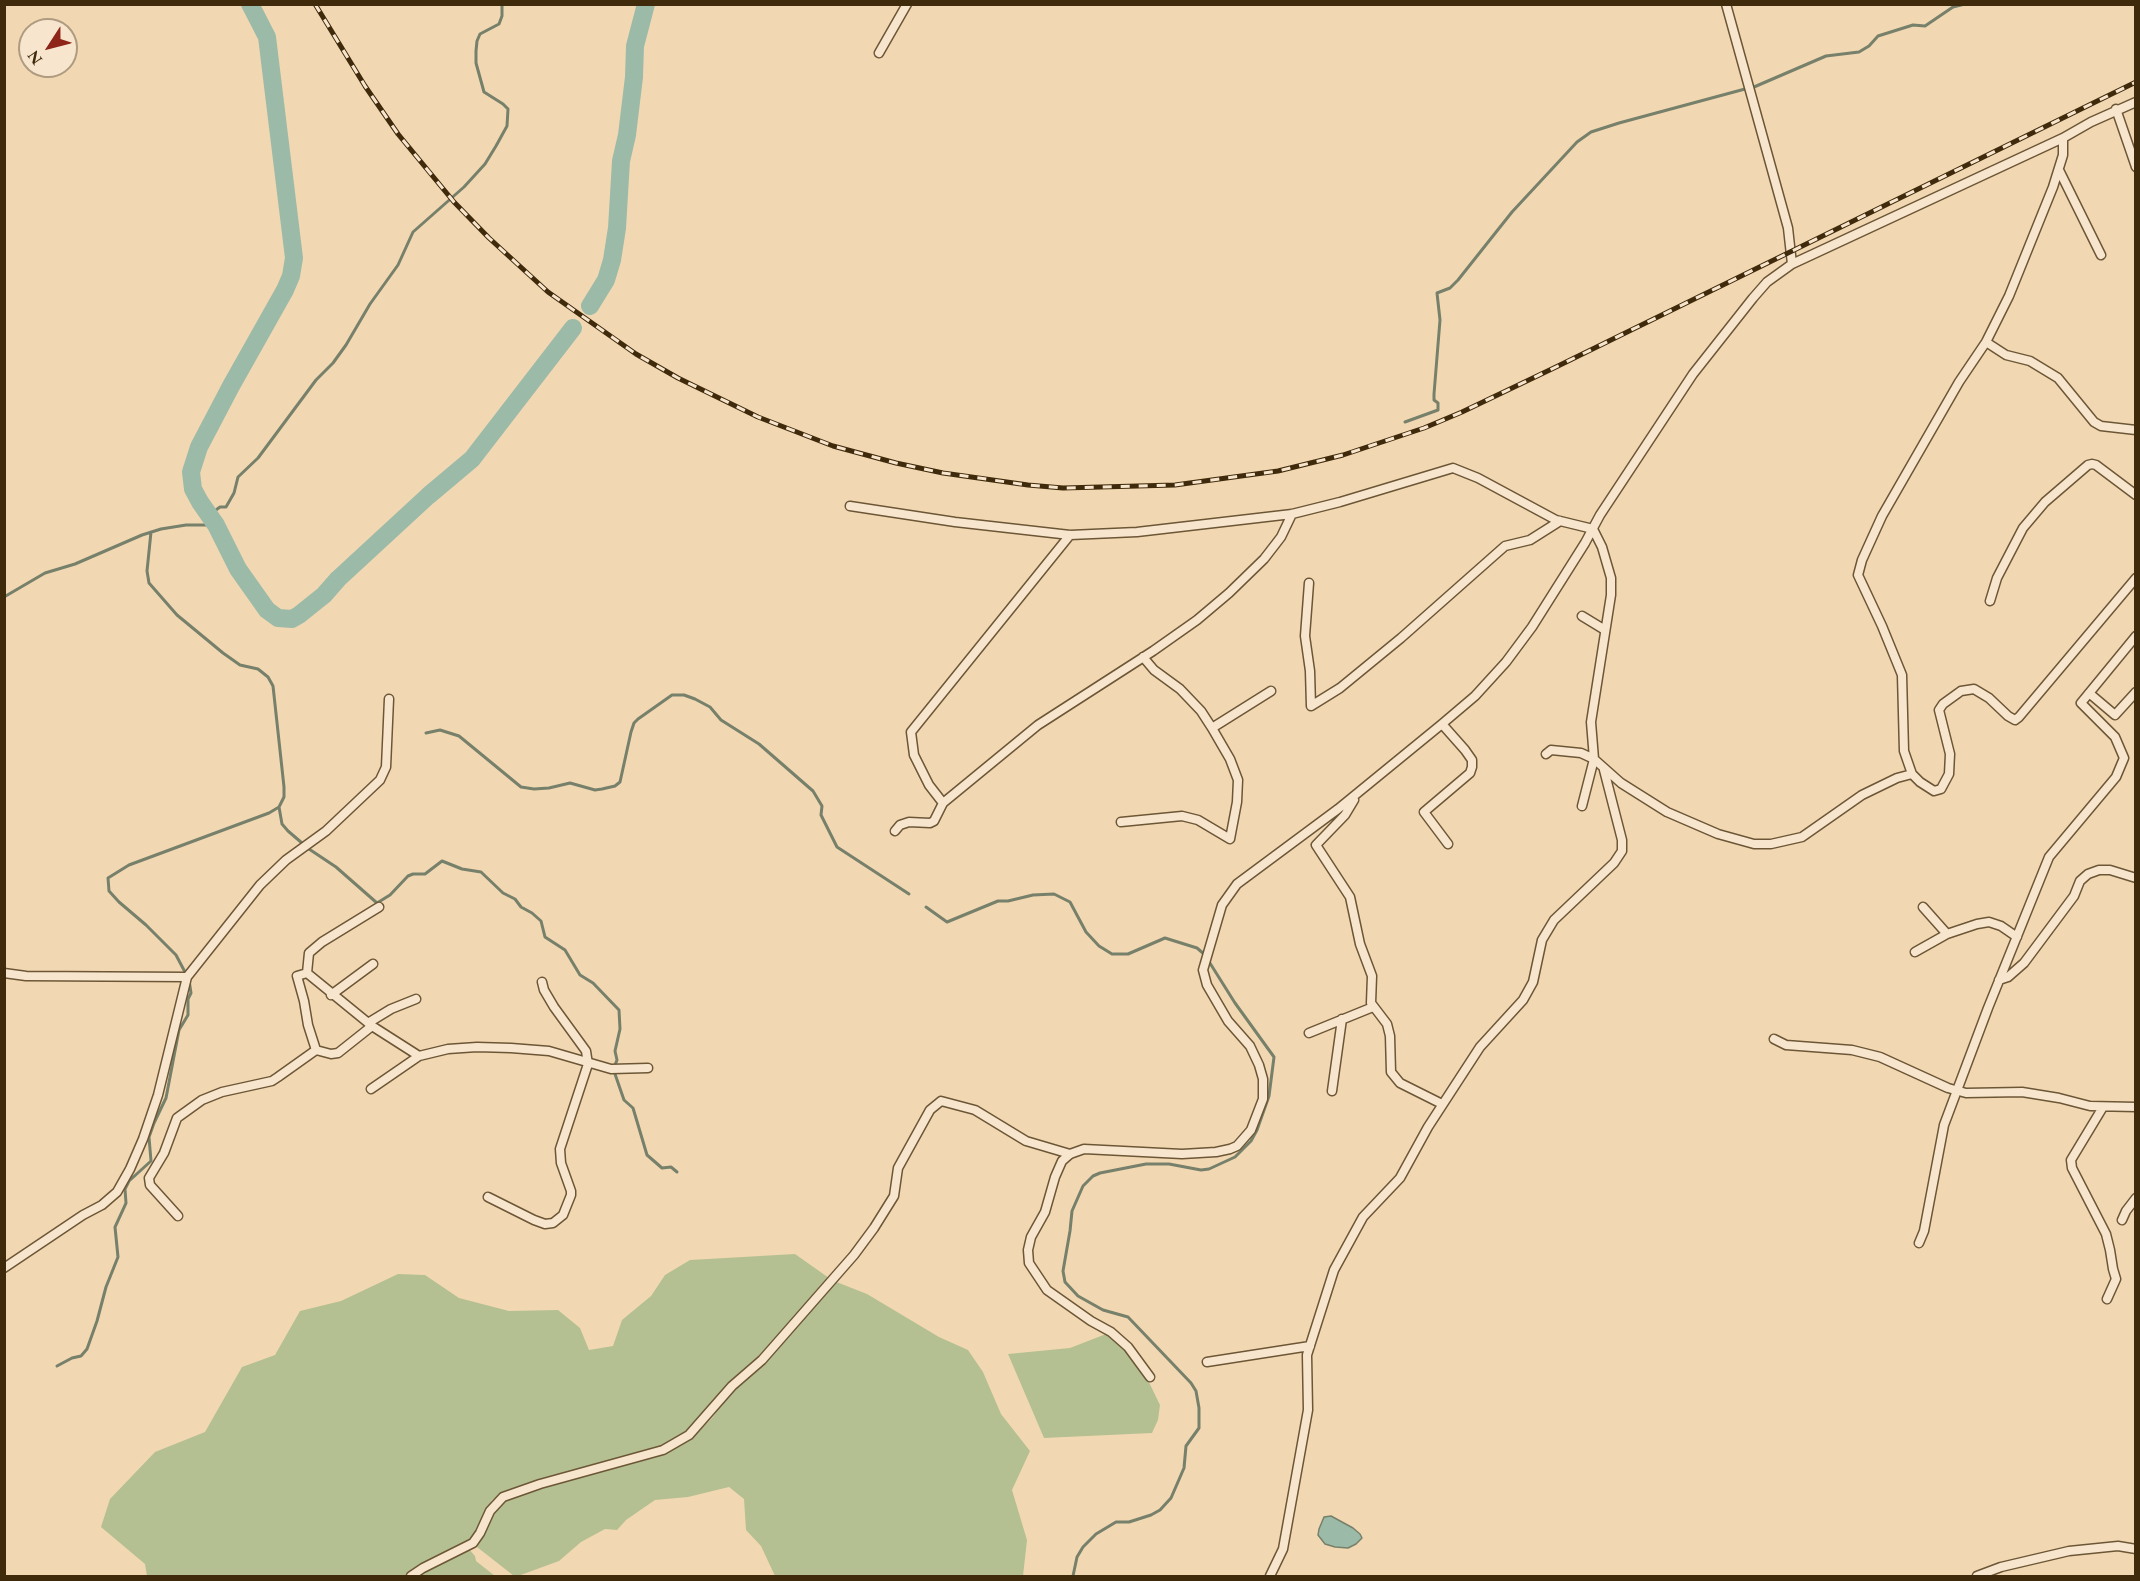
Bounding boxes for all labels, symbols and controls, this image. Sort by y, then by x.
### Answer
north arrow [18,18,78,78]
text: N [22,46,47,69]

